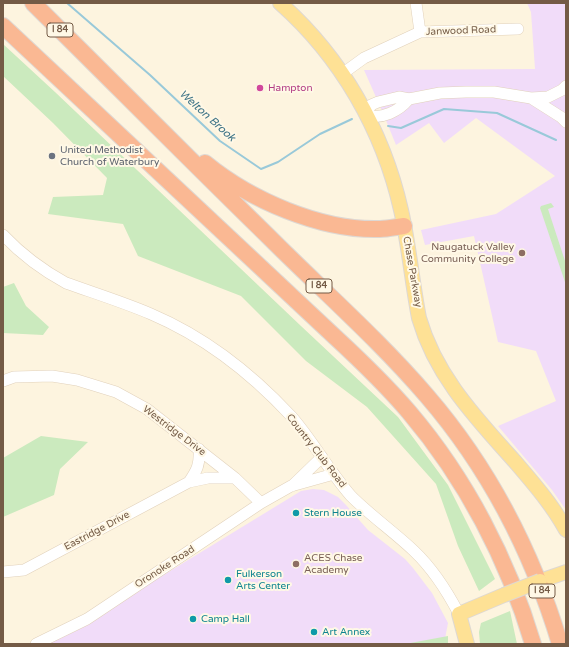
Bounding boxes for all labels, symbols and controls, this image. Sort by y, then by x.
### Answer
road number: I 84 [47,23,73,37]
street label: Janwood Road [426,24,496,38]
place label: Hampton [268,82,313,94]
marker: Hampton [255,83,265,93]
water label: Welton Brook [176,87,238,145]
place label: United Methodist Church of Waterbury [60,144,159,168]
marker: United Methodist Church of Waterbury [47,151,57,161]
street label: Chase Parkway [400,236,424,308]
place label: Naugatuck Valley Community College [421,241,514,264]
marker: Naugatuck Valley Community College [517,248,527,258]
road number: I 84 [306,279,332,293]
street label: Westridge Drive [140,403,208,459]
street label: Country Club Road [284,412,348,490]
place label: Stern House [304,507,362,519]
marker: Stern House [291,508,301,518]
street label: Eastridge Drive [62,509,132,553]
street label: Oronoke Road [133,543,197,591]
place label: ACES Chase Academy [304,552,363,576]
marker: ACES Chase Academy [291,559,301,569]
place label: Fulkerson Arts Center [236,568,290,592]
marker: Fulkerson Arts Center [223,575,233,585]
road number: I 84 [529,584,555,598]
place label: Camp Hall [201,613,250,625]
marker: Camp Hall [188,614,198,624]
place label: Art Annex [322,626,370,638]
marker: Art Annex [309,627,319,637]

